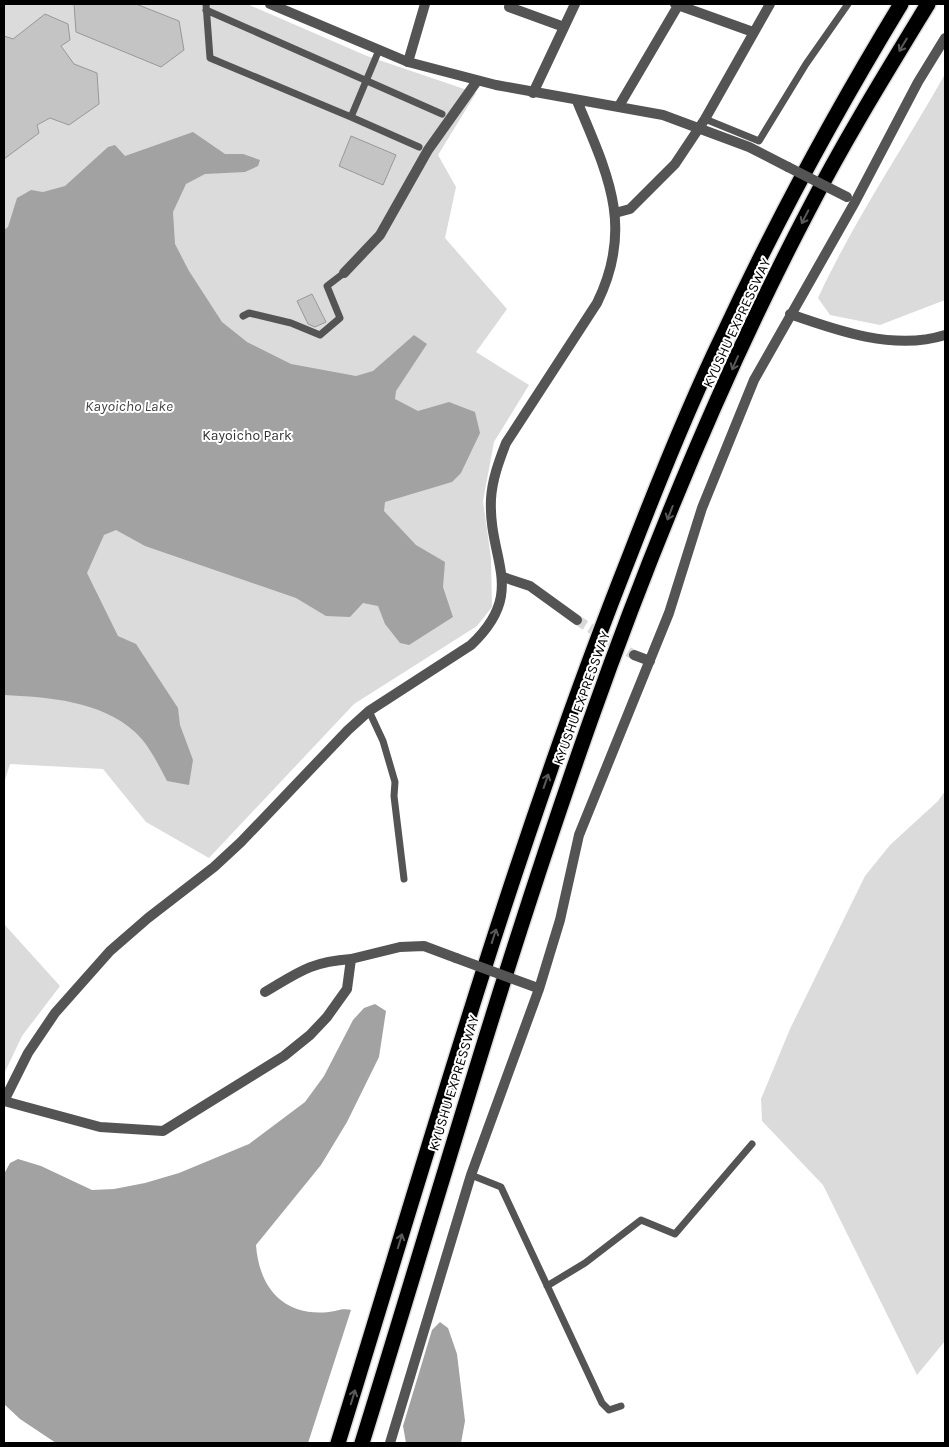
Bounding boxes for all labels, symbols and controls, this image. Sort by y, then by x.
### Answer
one-way arrow [897,38,907,52]
one-way arrow [800,209,809,224]
street label: KYUSHU EXPRESSWAY [699,255,775,390]
one-way arrow [729,355,739,370]
water label: Kayoicho Lake [85,397,173,415]
park label: Kayoicho Park [202,427,292,444]
one-way arrow [665,504,674,520]
street label: KYUSHU EXPRESSWAY [550,629,614,767]
one-way arrow [542,774,551,790]
one-way arrow [490,928,500,944]
street label: KYUSHU EXPRESSWAY [425,1013,483,1153]
one-way arrow [395,1234,405,1250]
one-way arrow [348,1389,358,1405]

